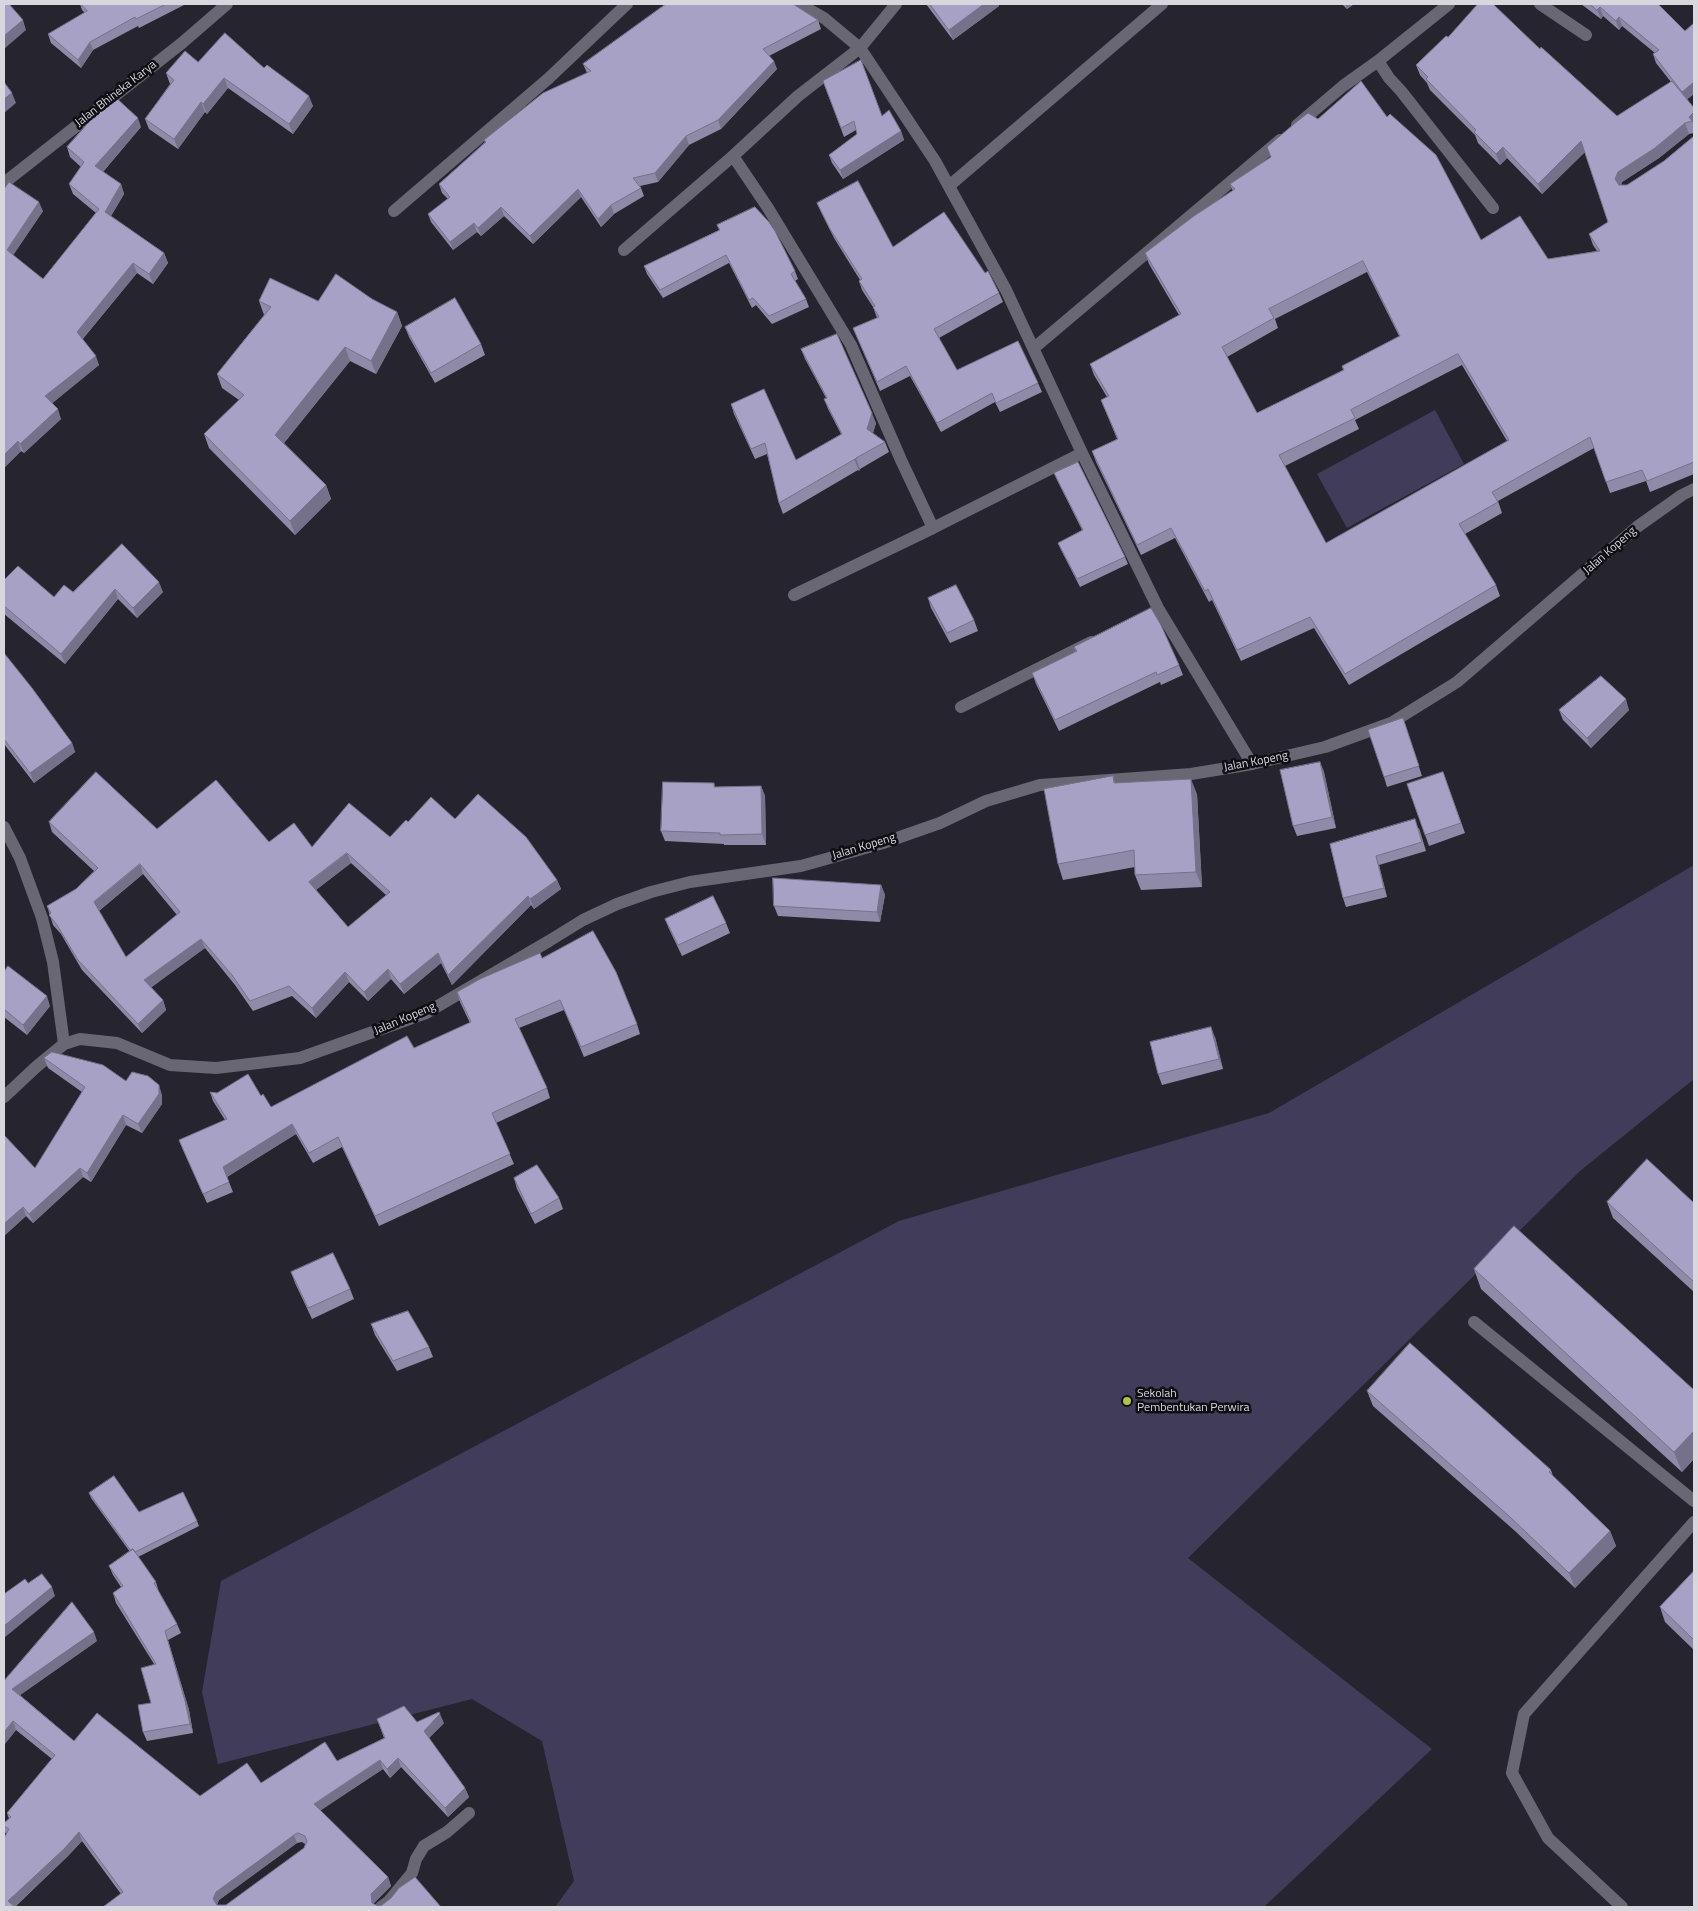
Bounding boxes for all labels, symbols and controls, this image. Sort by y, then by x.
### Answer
street label: Jalan Bhineka Karya [72,58,160,130]
street label: Jalan Kopeng [1581,524,1639,578]
street label: Jalan Kopeng [1223,749,1289,775]
street label: Jalan Kopeng [831,831,897,863]
street label: Jalan Kopeng [372,1000,438,1038]
place label: Sekolah Pembentukan Perwira [1137,1387,1250,1415]
marker: Sekolah Pembentukan Perwira [1121,1395,1133,1407]

